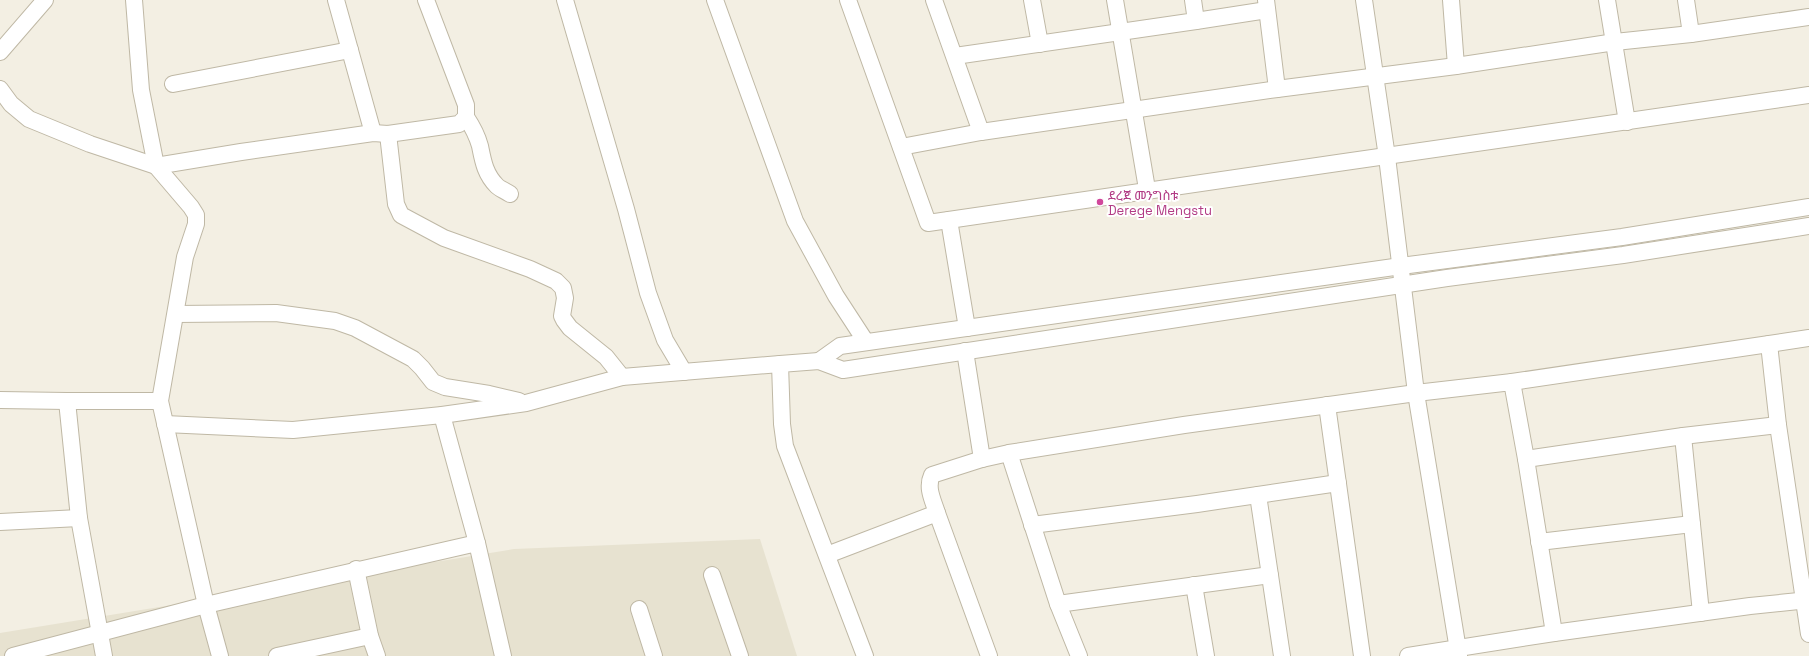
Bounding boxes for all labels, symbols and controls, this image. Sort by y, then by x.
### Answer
place label: ደረጀ መንግስቱ Derege Mengstu [1108,187,1212,219]
marker: ደረጀ መንግስቱ Derege Mengstu [1095,197,1105,207]

